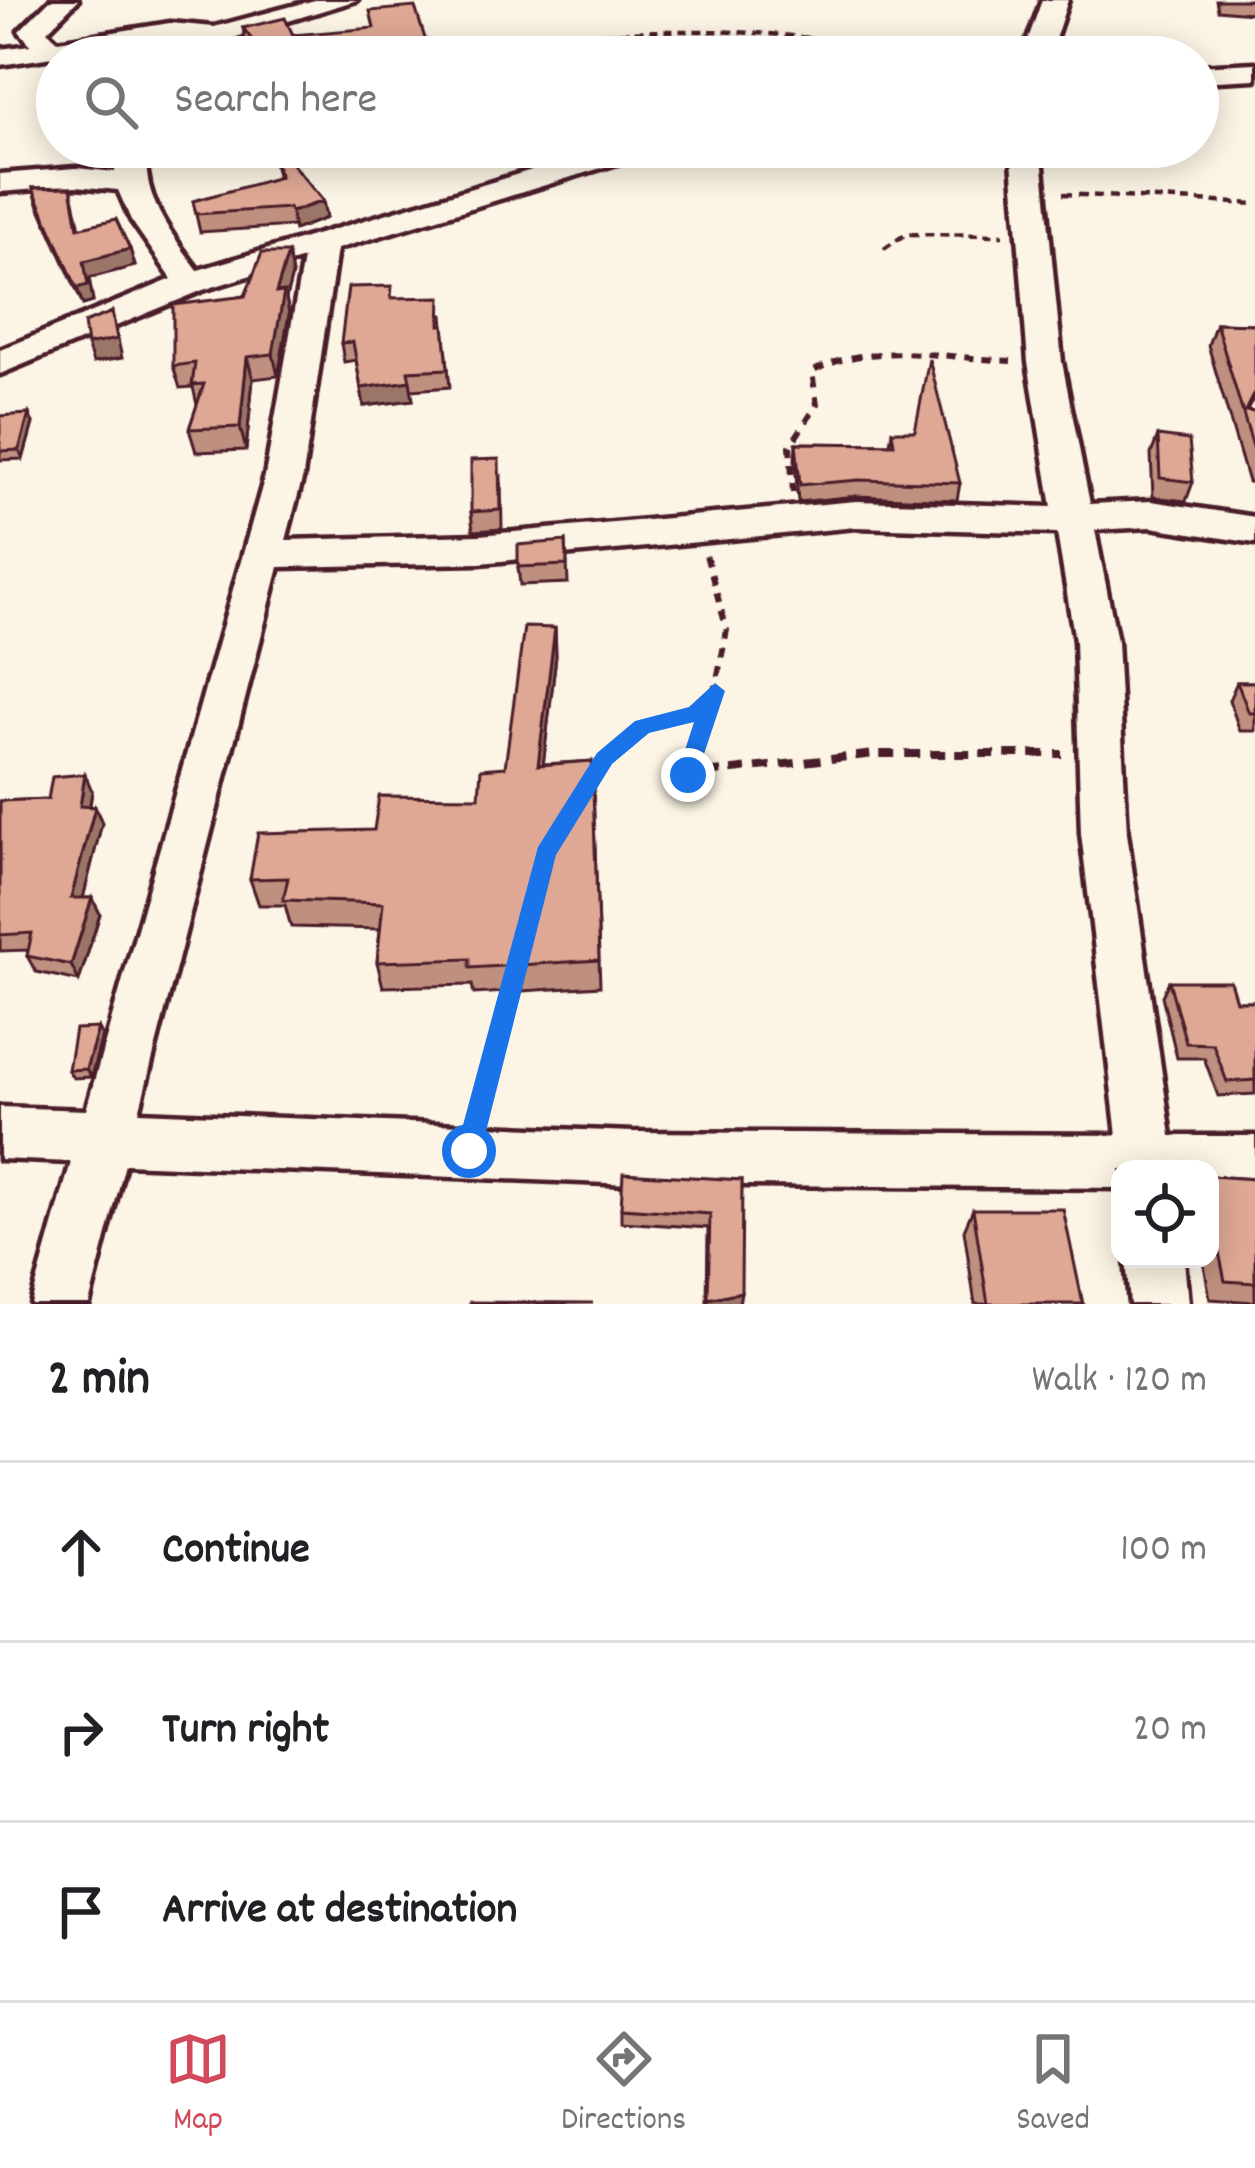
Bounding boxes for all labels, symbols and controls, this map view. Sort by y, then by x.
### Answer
search box [36,36,1219,168]
icon: search [78,69,144,135]
text: Search here [174,70,377,134]
route end [661,748,715,802]
route start [442,1124,496,1178]
map controls [1111,1160,1219,1268]
button: locate [1111,1160,1219,1268]
text: 2 min [48,1346,150,1418]
text: Walk · 120 m [1032,1355,1207,1410]
icon: ahead [48,1519,114,1585]
text: Continue [162,1520,310,1584]
text: 100 m [1120,1524,1207,1579]
icon: right [48,1699,114,1765]
text: Turn right [162,1700,329,1764]
text: 20 m [1133,1704,1207,1759]
icon: arrive [48,1879,114,1945]
text: Arrive at destination [162,1880,517,1944]
tab: Map [165,2026,231,2145]
tab: Directions [561,2026,686,2145]
tab: Saved [1016,2026,1090,2145]

